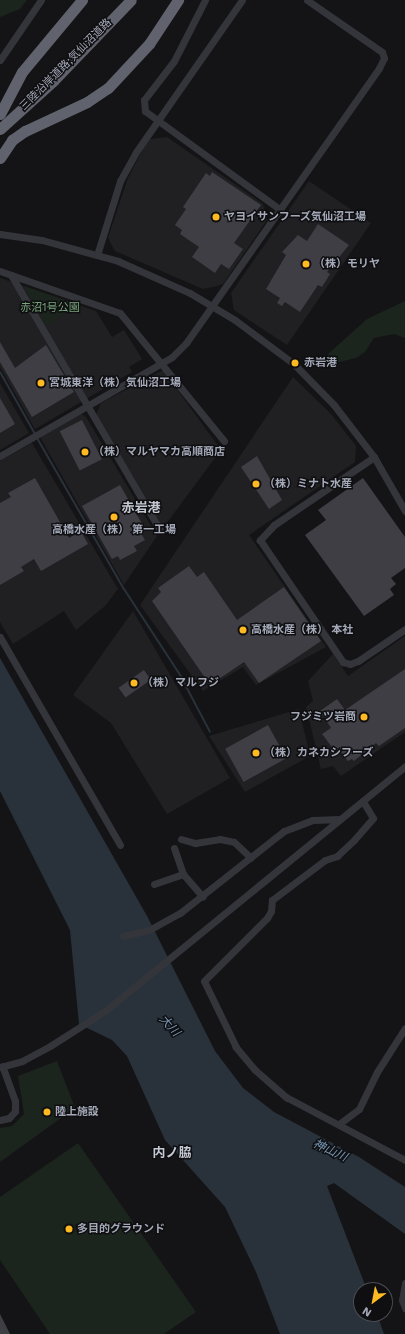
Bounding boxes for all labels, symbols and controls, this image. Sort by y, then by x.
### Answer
street label: 三陸沿岸道路;気仙沼道路 [17,16,115,114]
place label: ヤヨイサンフーズ気仙沼工場 [224,210,367,224]
marker: ヤヨイサンフーズ気仙沼工場 [211,212,221,222]
place label: （株）モリヤ [314,257,380,271]
marker: （株）モリヤ [301,259,311,269]
park label: 赤沼1号公園 [20,301,80,315]
place label: 赤岩港 [304,356,337,370]
marker: 赤岩港 [289,357,301,369]
place label: 宮城東洋（株）気仙沼工場 [49,376,181,390]
marker: 宮城東洋（株）気仙沼工場 [36,378,46,388]
place label: （株）マルヤマカ高順商店 [93,445,225,459]
marker: （株）マルヤマカ高順商店 [80,447,90,457]
place label: （株）ミナト水産 [264,477,352,491]
marker: （株）ミナト水産 [251,479,261,489]
district label: 赤岩港 [122,500,160,516]
marker: 高橋水産（株） 第一工場 [109,512,119,522]
place label: 高橋水産（株） 第一工場 [52,523,176,537]
place label: 高橋水産（株） 本社 [251,623,353,637]
marker: 高橋水産（株） 本社 [238,625,248,635]
place label: （株）マルフジ [142,676,219,690]
marker: （株）マルフジ [129,678,139,688]
place label: フジミツ岩商 [290,710,356,724]
marker: フジミツ岩商 [359,712,369,722]
place label: （株）カネカシフーズ [264,746,374,760]
marker: （株）カネカシフーズ [251,748,261,758]
water label: 大川 [156,1012,182,1040]
place label: 陸上施設 [55,1105,99,1119]
marker: 陸上施設 [42,1107,52,1117]
water label: 神山川 [311,1137,349,1165]
district label: 内ノ脇 [153,1145,191,1161]
place label: 多目的グラウンド [77,1222,165,1236]
marker: 多目的グラウンド [64,1224,74,1234]
north arrow [353,1282,393,1322]
text: N [360,1304,374,1319]

